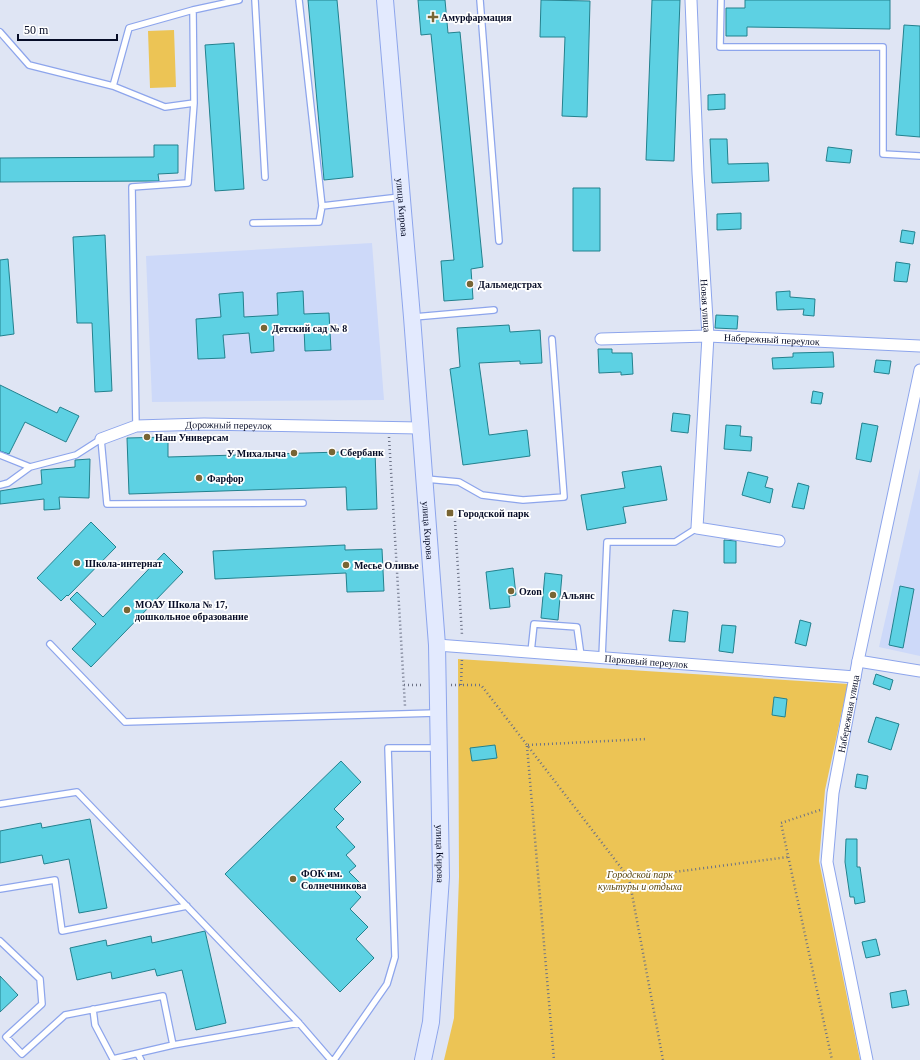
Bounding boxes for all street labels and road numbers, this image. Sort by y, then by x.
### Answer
street label: улица Кирова [394,178,410,237]
street label: Новая улица [699,279,713,333]
street label: Набережный переулок [724,332,820,347]
street label: Дорожный переулок [185,419,272,431]
street label: улица Кирова [420,501,435,560]
street label: Парковый переулок [604,653,689,670]
street label: Набережная улица [836,673,861,754]
street label: улица Кирова [434,825,446,884]

